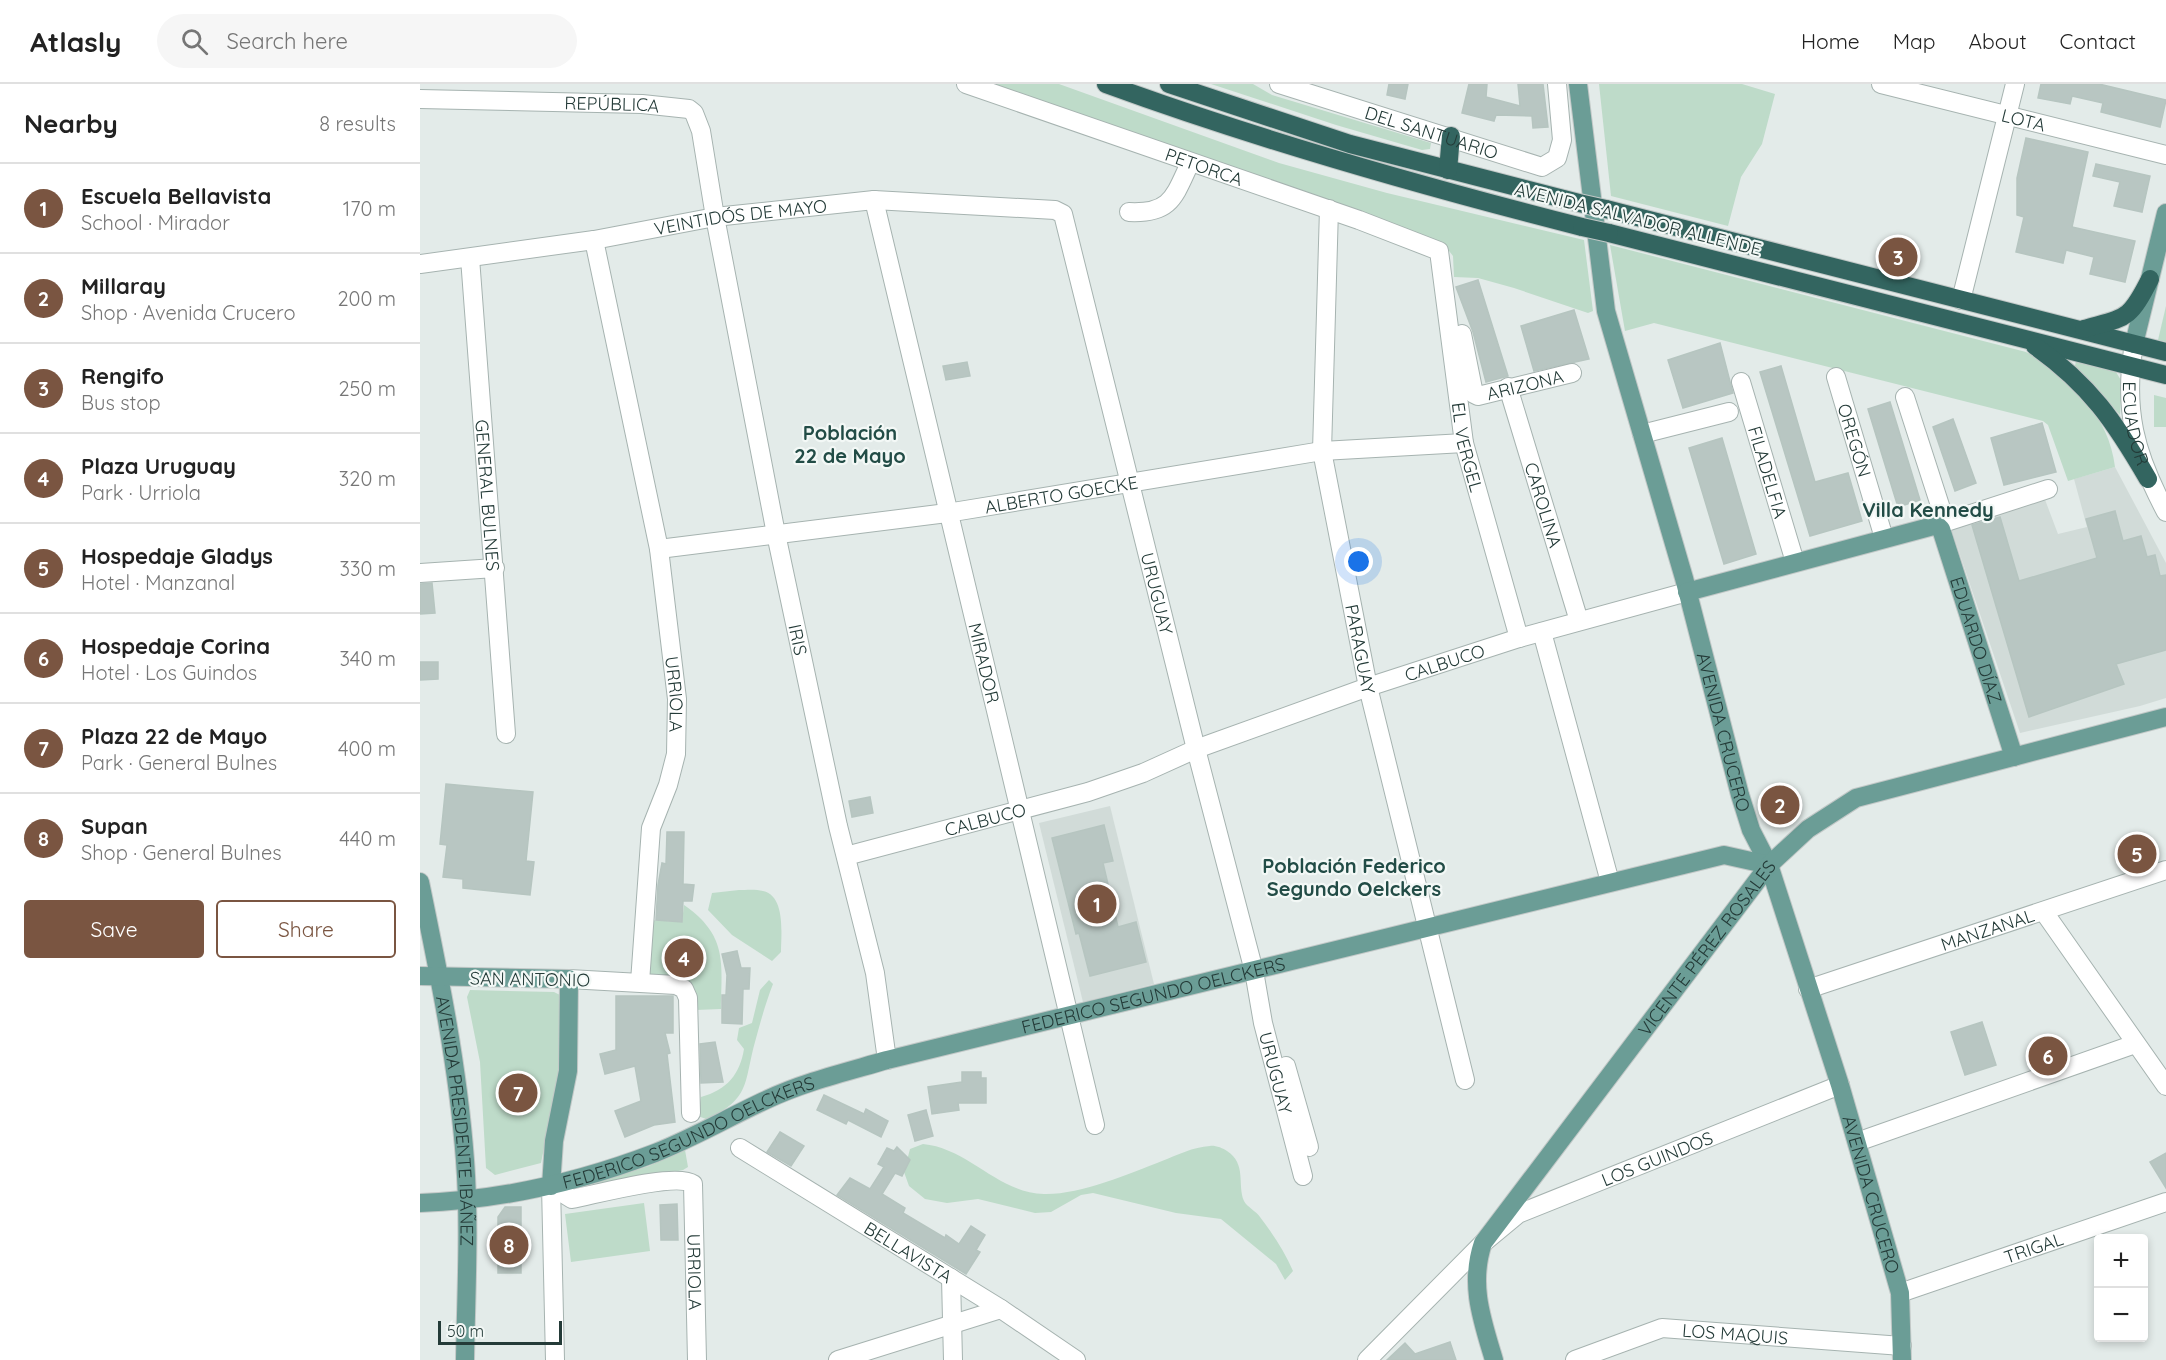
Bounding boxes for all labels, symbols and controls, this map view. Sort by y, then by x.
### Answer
search box [157,14,577,68]
text: Atlasly [30,24,121,59]
icon: search [178,25,211,58]
text: Search here [226,27,348,55]
text: Home [1801,28,1860,54]
text: Map [1893,28,1936,54]
text: About [1969,28,2027,54]
text: Contact [2060,28,2136,54]
street label: REPÚBLICA [564,91,661,117]
street label: DEL SANTUARIO [1362,100,1501,164]
street label: LOTA [1999,103,2048,136]
text: Nearby [24,107,118,140]
text: 8 results [319,111,396,136]
street label: PETORCA [1162,142,1246,191]
street label: AVENIDA SALVADOR ALLENDE [1512,177,1764,261]
text: Escuela Bellavista [81,182,271,210]
street label: VEINTIDÓS DE MAYO [652,194,828,240]
text: 1 [40,196,47,221]
text: 170 m [343,196,396,221]
text: School · Mirador [81,210,230,235]
pin: 3 [1878,234,1918,279]
text: Millaray [81,272,166,300]
text: 2 [38,286,49,311]
text: 200 m [337,286,396,311]
text: Shop · Avenida Crucero [81,300,295,325]
text: Rengifo [81,362,164,390]
street label: ARIZONA [1484,364,1566,405]
text: 3 [38,376,49,401]
text: 250 m [338,376,396,401]
street label: ECUADOR [2118,381,2155,468]
text: Bus stop [81,390,161,415]
street label: EL VERGEL [1447,401,1489,495]
street label: OREGÓN [1833,401,1877,480]
street label: GENERAL BULNES [471,419,505,572]
district label: Población 22 de Mayo [794,420,906,468]
street label: FILADELFIA [1743,423,1793,521]
text: Plaza Uruguay [81,452,236,480]
street label: CAROLINA [1520,459,1568,550]
text: 4 [38,466,49,491]
text: 320 m [339,466,396,491]
street label: ALBERTO GOECKE [983,470,1140,518]
text: Park · Urriola [81,480,201,505]
district label: Villa Kennedy [1862,497,1994,522]
text: Hospedaje Gladys [81,542,273,570]
your location [1344,547,1373,576]
street label: URUGUAY [1136,550,1179,637]
text: 5 [38,556,49,581]
text: 330 m [339,556,396,581]
text: Hotel · Manzanal [81,570,235,595]
street label: EDUARDO DÍAZ [1945,574,2008,706]
street label: PARAGUAY [1341,602,1381,697]
street label: MIRADOR [964,620,1005,705]
street label: IRIS [784,622,813,657]
text: Hospedaje Corina [81,632,270,660]
street label: CALBUCO [1401,638,1488,686]
text: 6 [38,646,49,671]
text: 340 m [339,646,396,671]
street label: AVENIDA CRUCERO [1692,650,1756,814]
street label: URRIOLA [660,655,689,733]
text: Hotel · Los Guindos [81,660,257,685]
text: Plaza 22 de Mayo [81,722,267,750]
text: 7 [38,736,49,761]
text: 400 m [338,736,396,761]
text: Park · General Bulnes [81,750,277,775]
pin: 2 [1760,782,1800,828]
street label: CALBUCO [942,797,1028,841]
text: Supan [81,812,148,840]
text: 8 [38,826,49,851]
text: 440 m [339,826,396,851]
pin: 5 [2118,832,2156,876]
text: Shop · General Bulnes [81,840,282,865]
district label: Población Federico Segundo Oelckers [1262,853,1446,901]
street label: VICENTE PÉREZ ROSALES [1632,855,1780,1040]
pin: 1 [1078,882,1116,926]
button: Save [24,900,204,958]
button: Share [216,900,396,958]
street label: MANZANAL [1938,903,2038,956]
pin: 4 [664,936,704,980]
street label: FEDERICO SEGUNDO OELCKERS [1019,951,1288,1038]
street label: SAN ANTONIO [470,966,590,992]
street label: AVENIDA PRESIDENTE IBÁÑEZ [431,994,479,1246]
street label: URUGUAY [1254,1029,1298,1116]
pin: 6 [2028,1034,2068,1078]
pin: 7 [498,1070,538,1116]
street label: FEDERICO SEGUNDO OELCKERS [560,1071,817,1193]
street label: AVENIDA CRUCERO [1838,1113,1905,1276]
street label: LOS GUINDOS [1598,1126,1716,1191]
street label: BELLAVISTA [860,1216,957,1288]
pin: 8 [490,1222,529,1268]
street label: TRIGAL [2001,1226,2066,1268]
street label: URRIOLA [683,1233,707,1311]
map controls [2094,1234,2148,1342]
button: + [2094,1234,2148,1288]
button: − [2094,1288,2148,1342]
scale bar [438,1318,562,1346]
street label: LOS MAQUIS [1681,1318,1789,1349]
text: 50 m [447,1321,484,1341]

